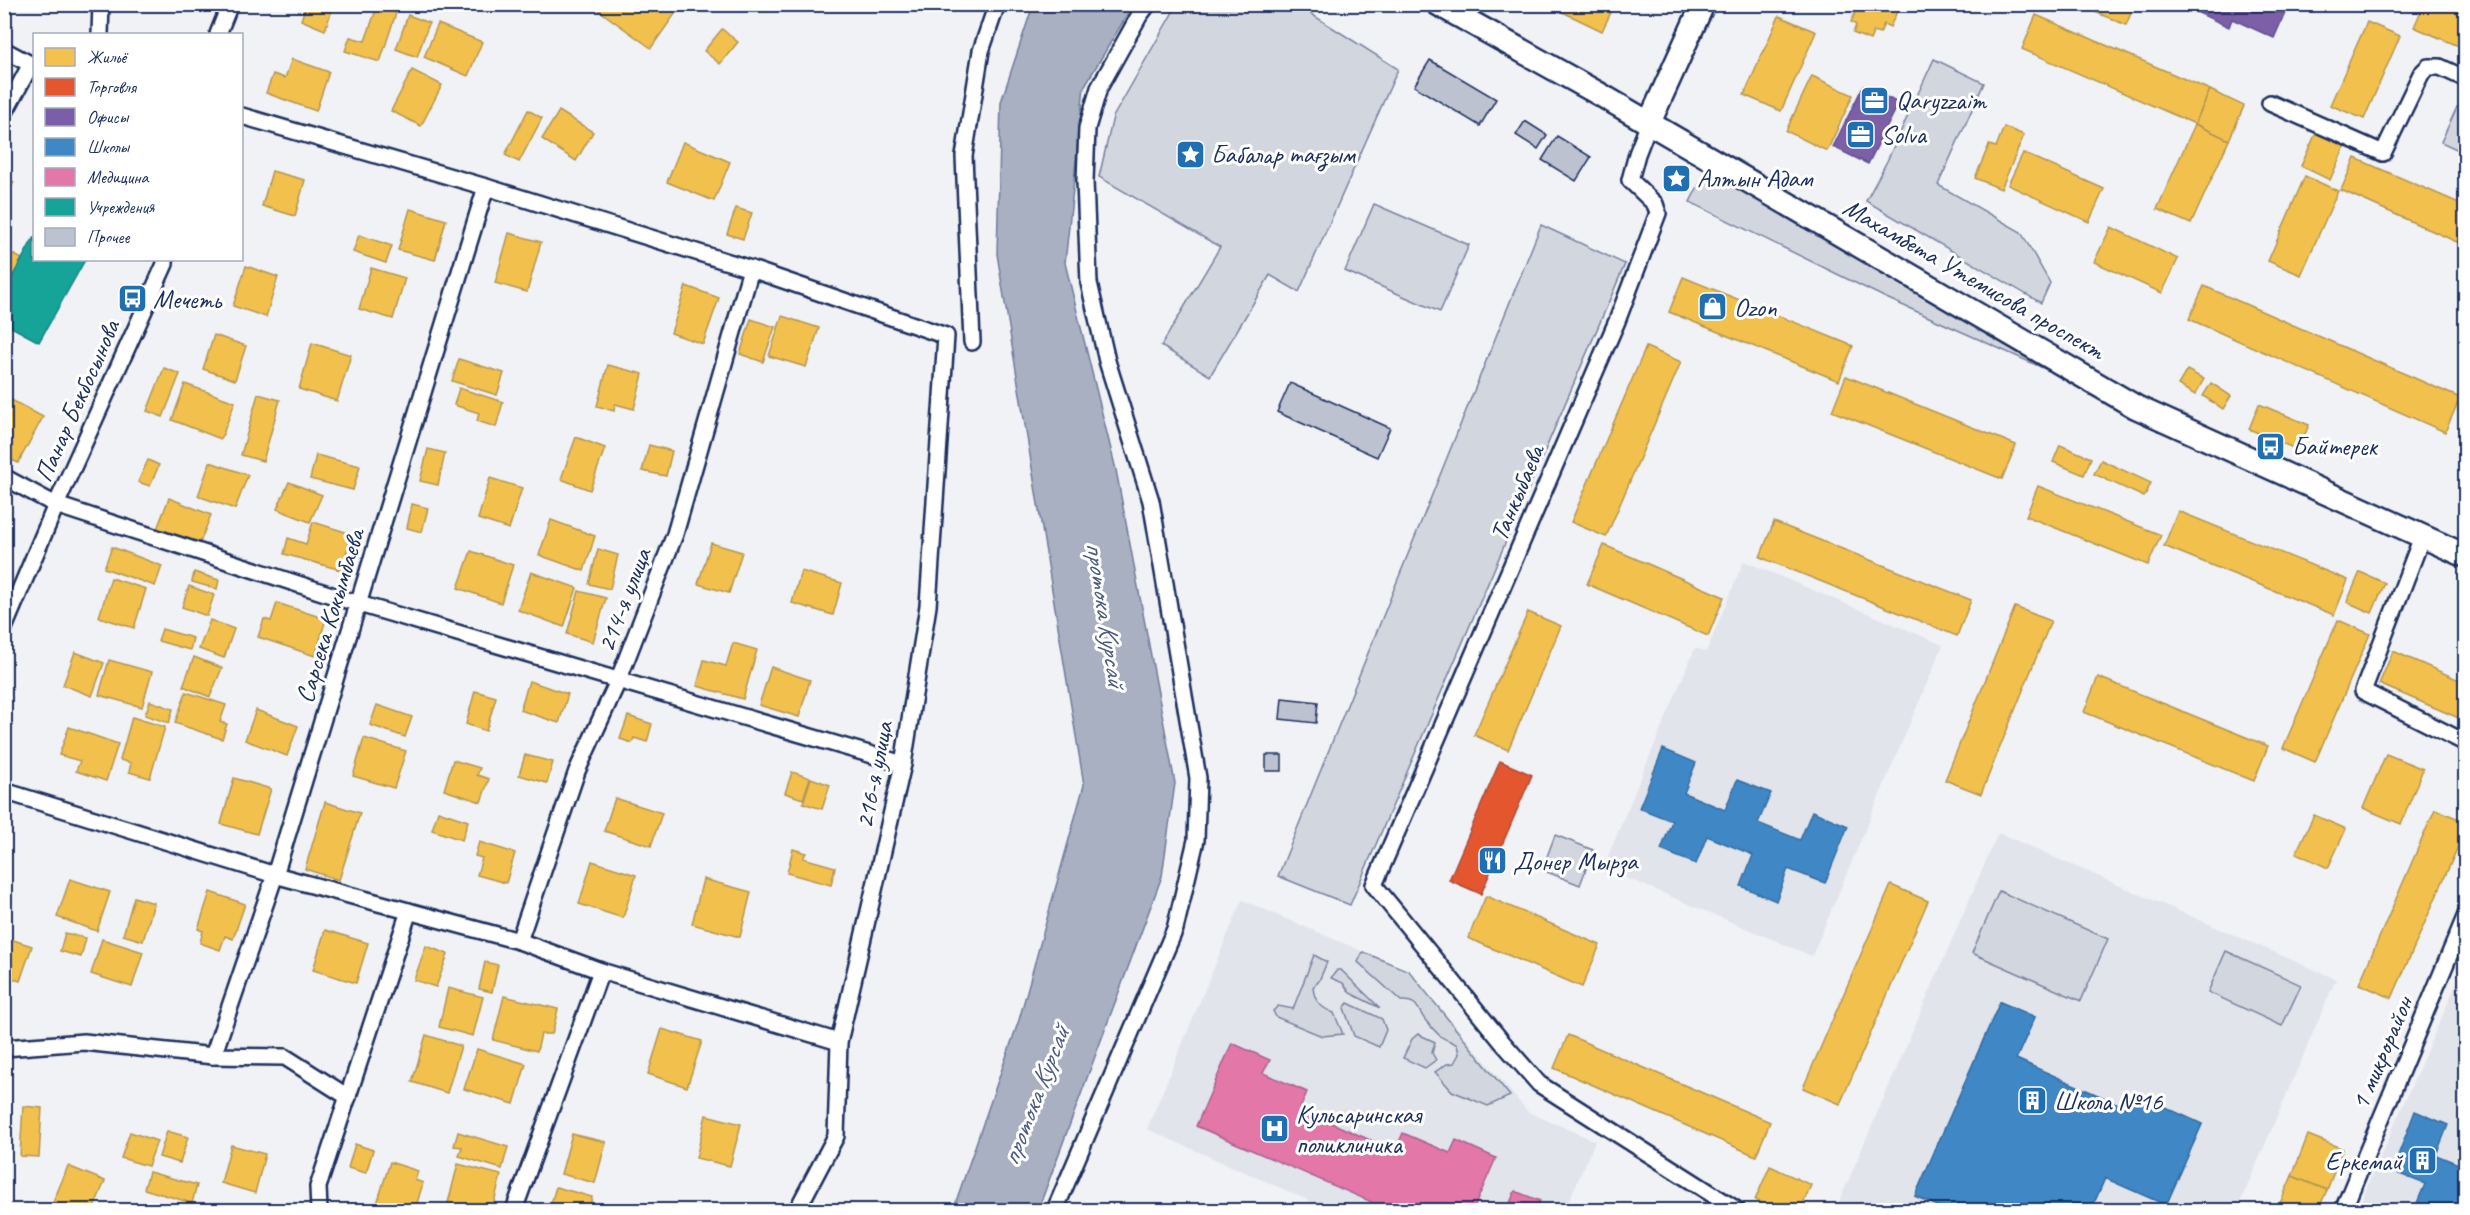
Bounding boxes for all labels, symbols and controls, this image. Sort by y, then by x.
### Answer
legend [33,33,243,261]
text: Жильё [87,46,129,68]
text: Торговля [87,76,138,98]
office icon: Qaryzzaim [1859,84,1891,116]
place label: Qaryzzaim [1896,84,1988,117]
text: Офисы [87,106,130,128]
office icon: Solva [1844,118,1876,150]
place label: Solva [1881,118,1928,151]
text: Школы [87,136,131,158]
place icon: Бабалар тағзым [1174,138,1206,170]
place label: Бабалар тағзым [1211,138,1356,172]
place icon: Алтын Адам [1660,162,1692,194]
place label: Алтын Адам [1697,162,1815,195]
text: Медицина [87,166,150,188]
street label: Махамбета Утемисова проспект [1837,191,2113,369]
text: Учреждения [87,196,156,218]
text: Прочее [87,226,130,248]
bus stop icon: Мечеть [116,283,148,315]
place label: Мечеть [153,283,223,316]
shop icon: Ozon [1697,291,1729,323]
place label: Ozon [1734,291,1777,324]
street label: Панар Бекбосынова [27,313,128,487]
bus stop icon: Байтерек [2255,430,2287,462]
place label: Байтерек [2292,430,2378,463]
street label: Танкыбаева [1482,438,1553,546]
street label: Сарсека Кокымбаева [288,523,373,707]
water label: протока Курсай [1078,539,1135,694]
street label: 214-я улица [589,542,659,656]
street label: 216-я улица [848,717,901,831]
restaurant icon: Донер Мырза [1476,845,1508,877]
place label: Донер Мырза [1513,845,1639,878]
street label: 1 микрорайон [2343,990,2421,1115]
water label: протока Курсай [993,1016,1079,1170]
building icon: Школа №16 [2017,1085,2049,1117]
place label: Школа №16 [2054,1085,2164,1118]
place label: Кульсаринская поликлиника [1296,1098,1423,1161]
hospital icon: Кульсаринская поликлиника [1259,1113,1291,1145]
place label: Еркемай [2325,1145,2404,1178]
building icon: Еркемай [2407,1145,2439,1177]

